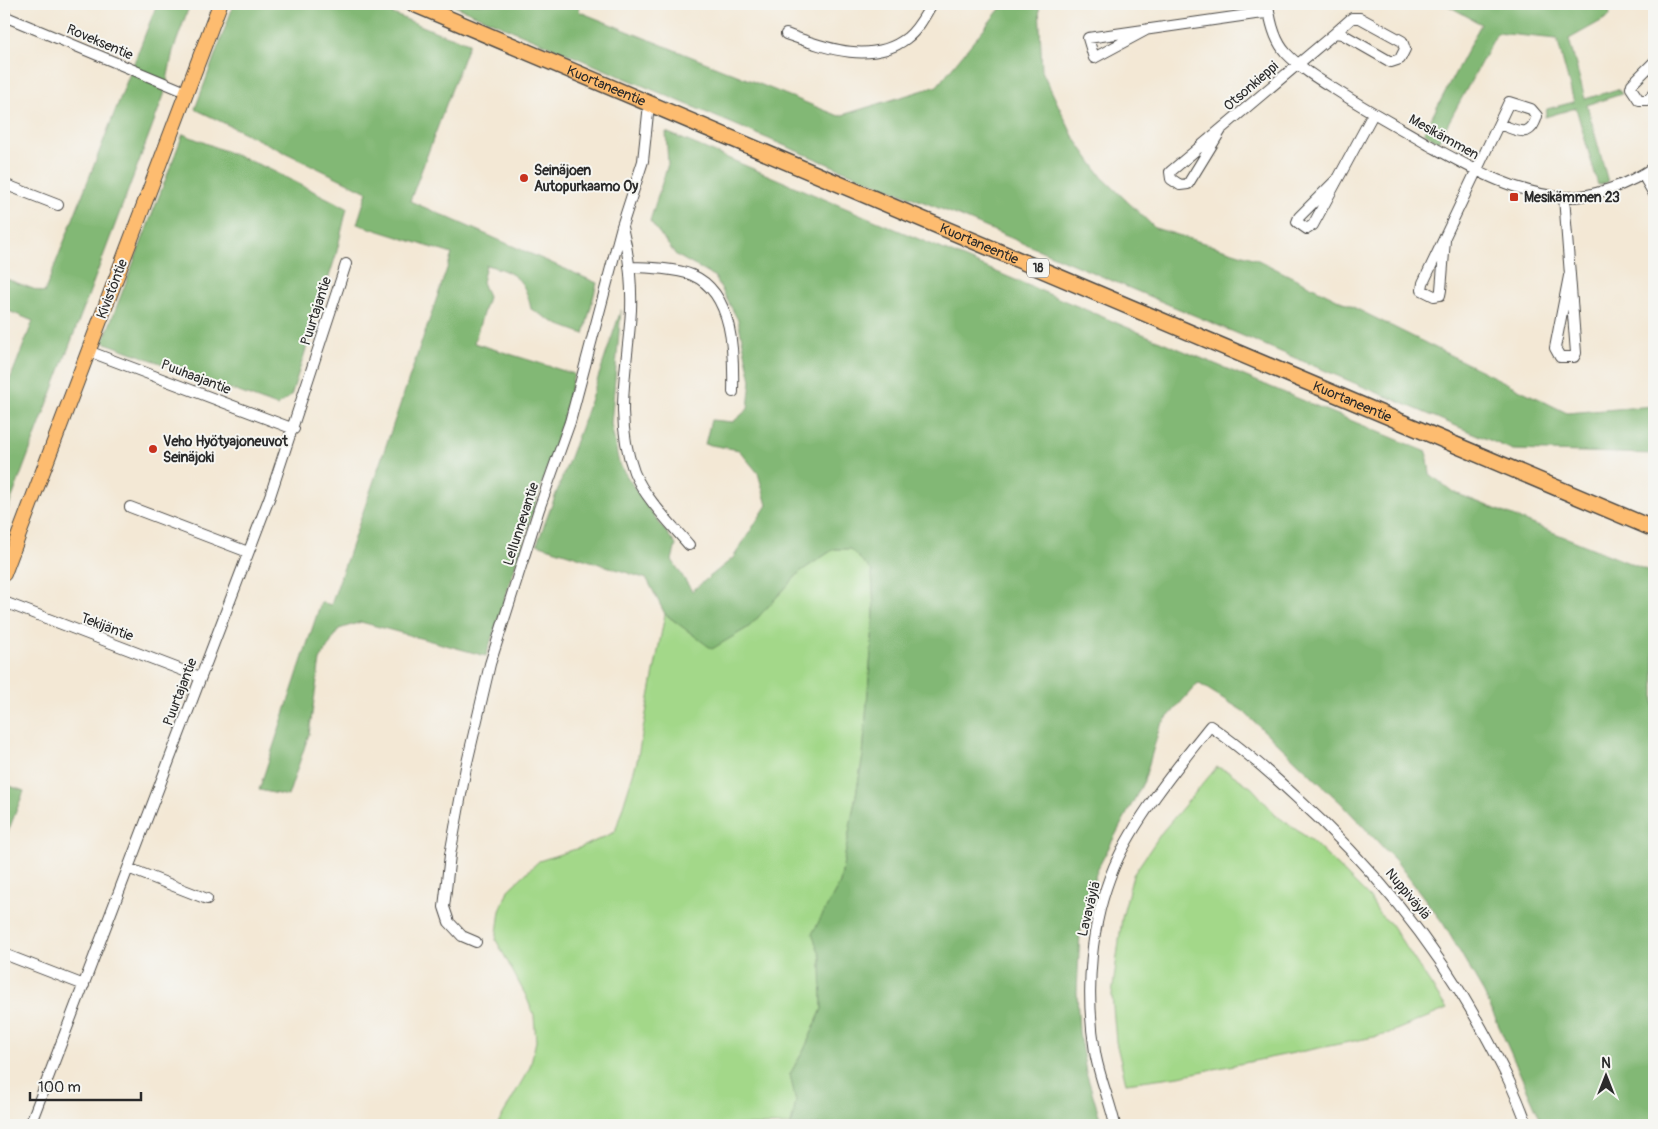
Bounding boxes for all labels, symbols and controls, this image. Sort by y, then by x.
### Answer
street label: Roveksentie [64,20,136,64]
street label: Otsonkieppi [1220,57,1282,114]
street label: Kuortaneentie [564,61,649,110]
street label: Mesikämmen [1406,111,1482,163]
place label: Seinäjoen Autopurkaamo Oy [534,162,638,195]
marker: Seinäjoen Autopurkaamo Oy [518,172,530,184]
place label: Mesikämmen 23 [1524,189,1620,206]
marker: Mesikämmen 23 [1508,191,1520,203]
street label: Kuortaneentie [937,219,1022,268]
street label: Kivistöntie [93,257,131,321]
road number: 18 [1027,258,1049,278]
street label: Puurtajantie [297,274,335,347]
street label: Puuhaajantie [159,356,233,398]
street label: Kuortaneentie [1310,377,1394,426]
place label: Veho Hyötyajoneuvot Seinäjoki [163,433,288,466]
marker: Veho Hyötyajoneuvot Seinäjoki [147,443,159,455]
street label: Lellunnevantie [500,480,542,568]
street label: Tekijäntie [78,609,136,645]
street label: Puurtajantie [159,656,201,728]
street label: Nuppiväylä [1382,865,1434,923]
street label: Lavaväylä [1074,880,1104,938]
north arrow [1580,1052,1630,1102]
text: N [1601,1055,1611,1072]
scale bar [30,1069,141,1101]
text: 100 m [38,1078,81,1097]

